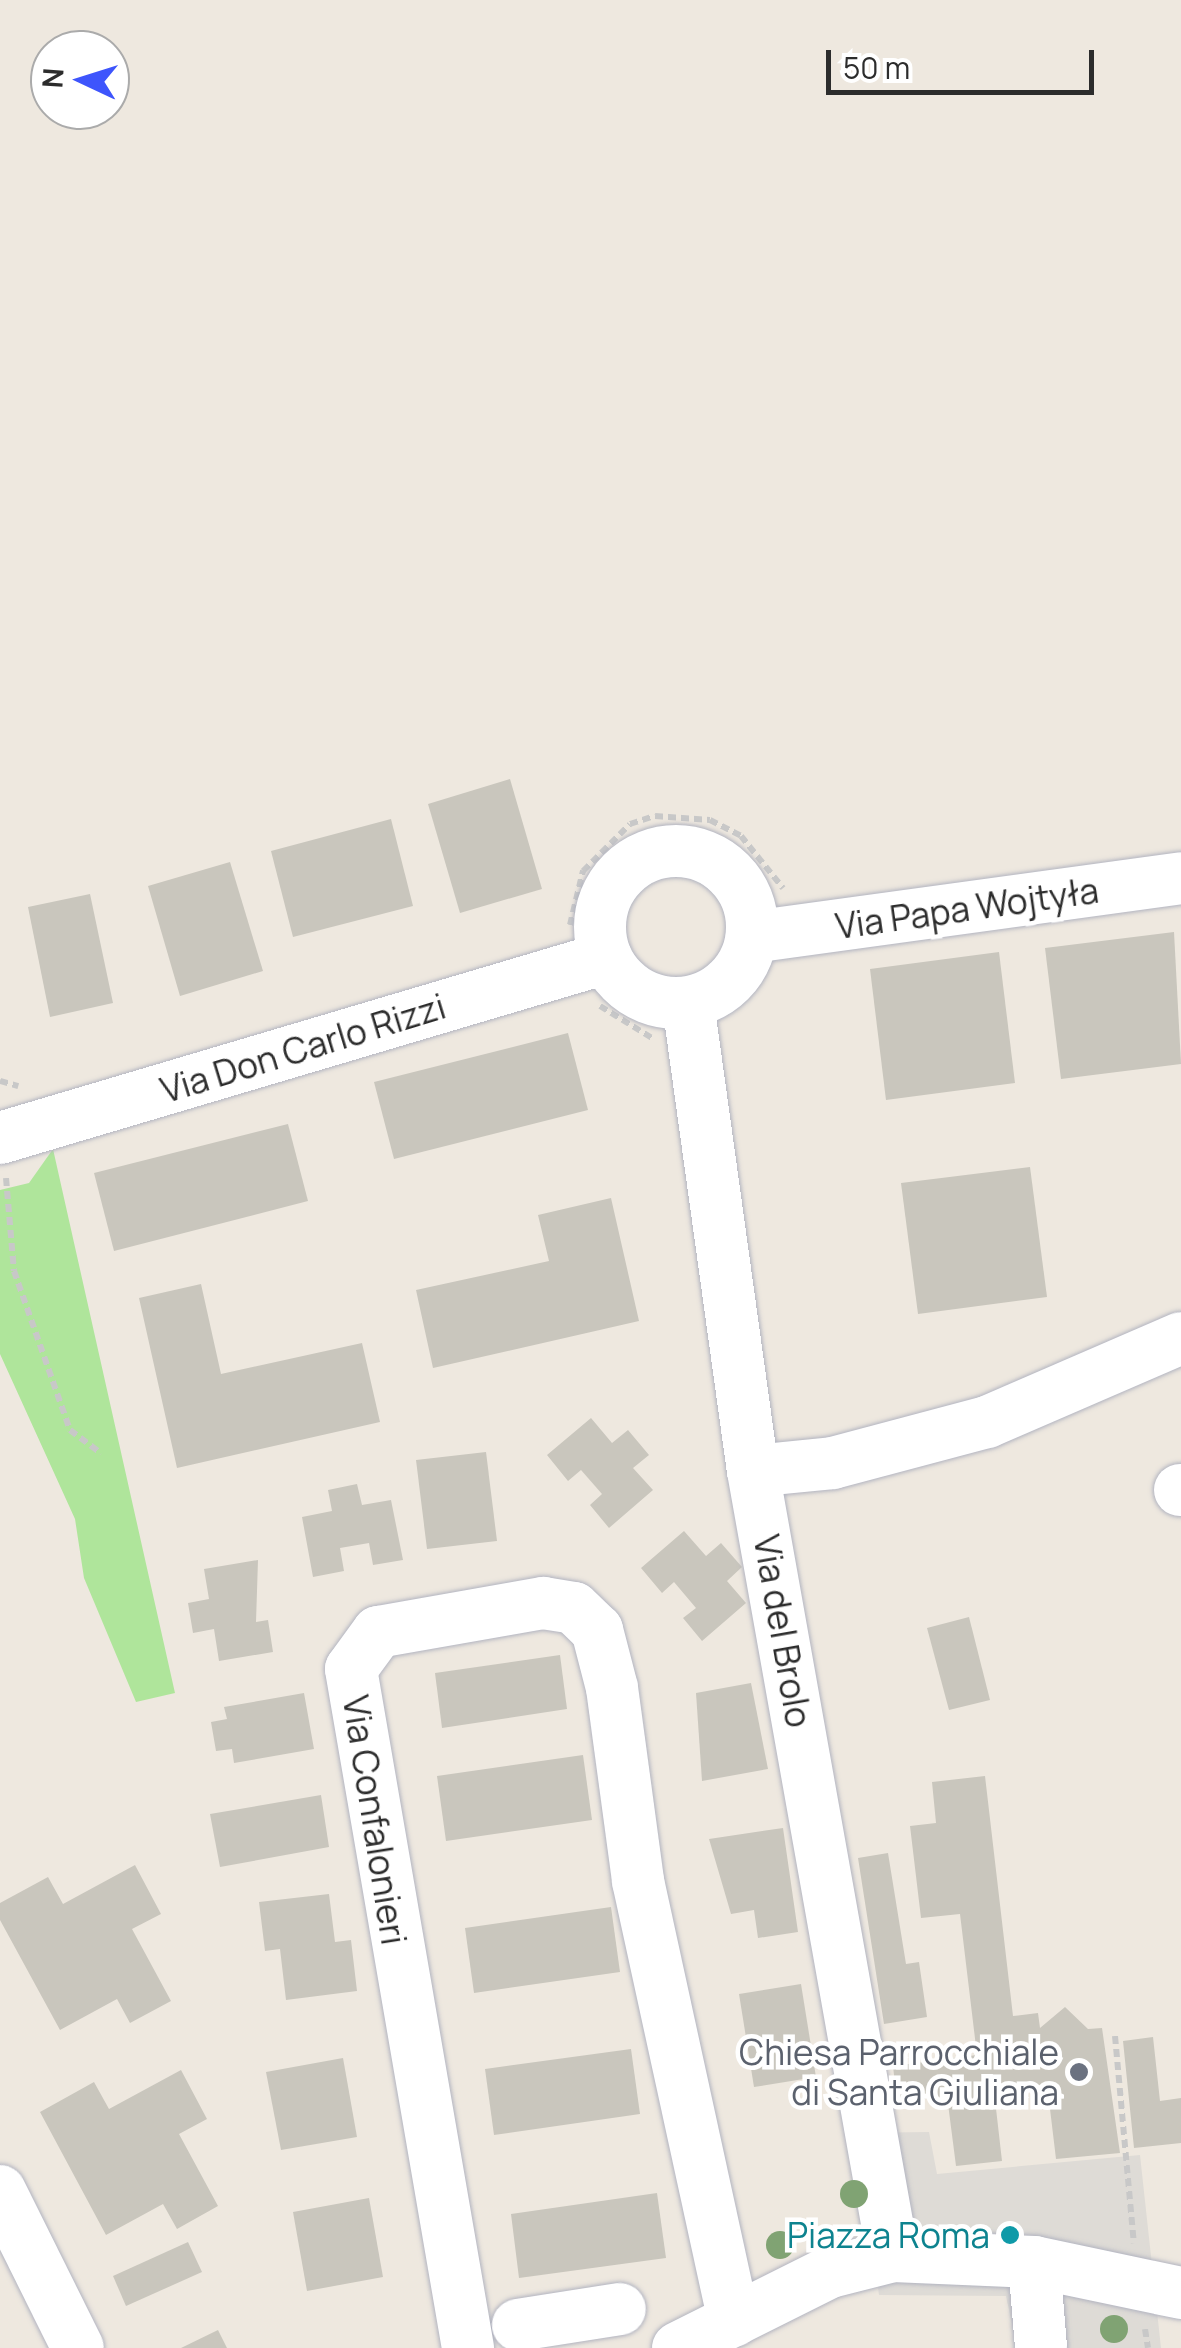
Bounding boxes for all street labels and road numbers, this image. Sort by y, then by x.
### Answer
street label: Via Papa Wojtyła [833,869,1101,947]
street label: Via Don Carlo Rizzi [156,985,450,1111]
street label: Via del Brolo [745,1531,821,1731]
street label: Via Confalonieri [335,1692,415,1948]

